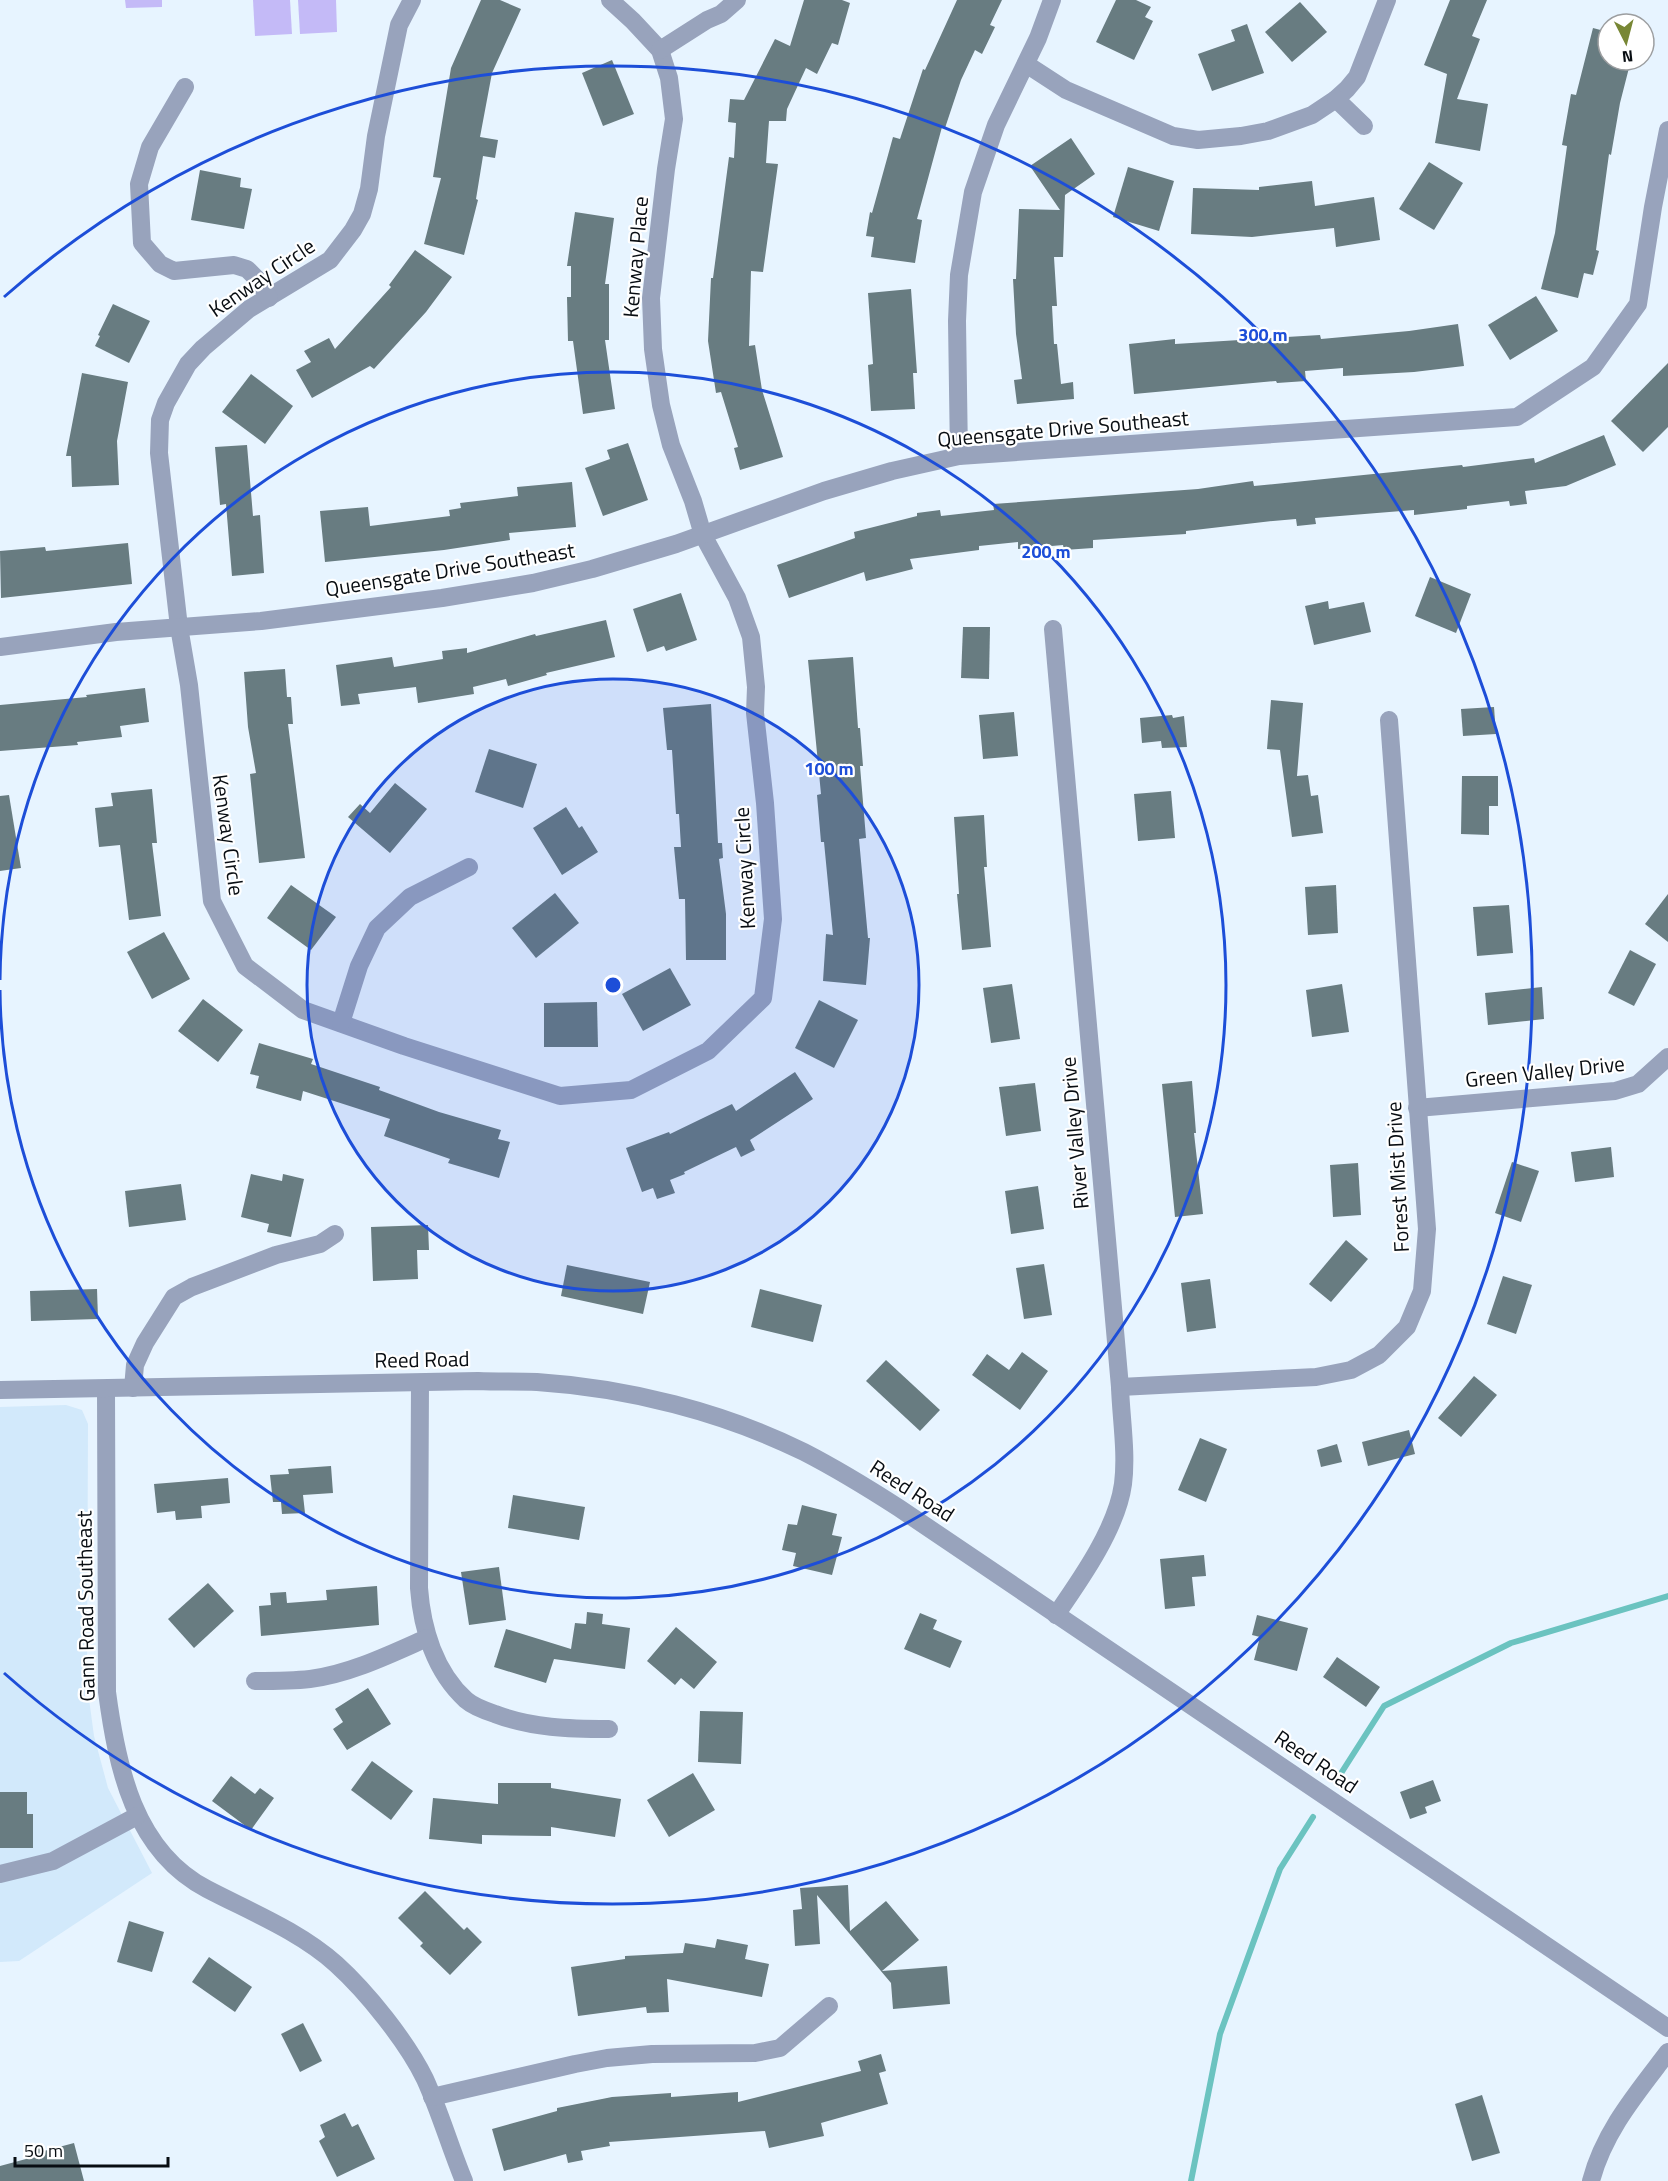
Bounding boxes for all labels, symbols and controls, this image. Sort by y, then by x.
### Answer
north arrow [1596,12,1656,72]
text: N [1621,44,1634,69]
street label: Kenway Place [614,195,656,319]
street label: Kenway Circle [202,230,321,325]
text: 300 m [1238,321,1288,348]
street label: Queensgate Drive Southeast [936,401,1191,455]
street label: Queensgate Drive Southeast [323,533,577,605]
text: 200 m [1021,538,1071,565]
text: 100 m [804,755,854,782]
street label: Kenway Circle [205,772,253,898]
street label: Kenway Circle [725,806,763,930]
centre of rings [603,975,623,995]
street label: Green Valley Drive [1464,1047,1626,1095]
street label: River Valley Drive [1051,1056,1097,1211]
street label: Forest Mist Drive [1377,1101,1417,1253]
street label: Reed Road [374,1342,470,1376]
street label: Reed Road [864,1451,961,1529]
street label: Gann Road Southeast [67,1510,103,1702]
street label: Reed Road [1268,1721,1365,1801]
scale bar [15,2130,168,2168]
text: 50 m [24,2137,63,2164]

